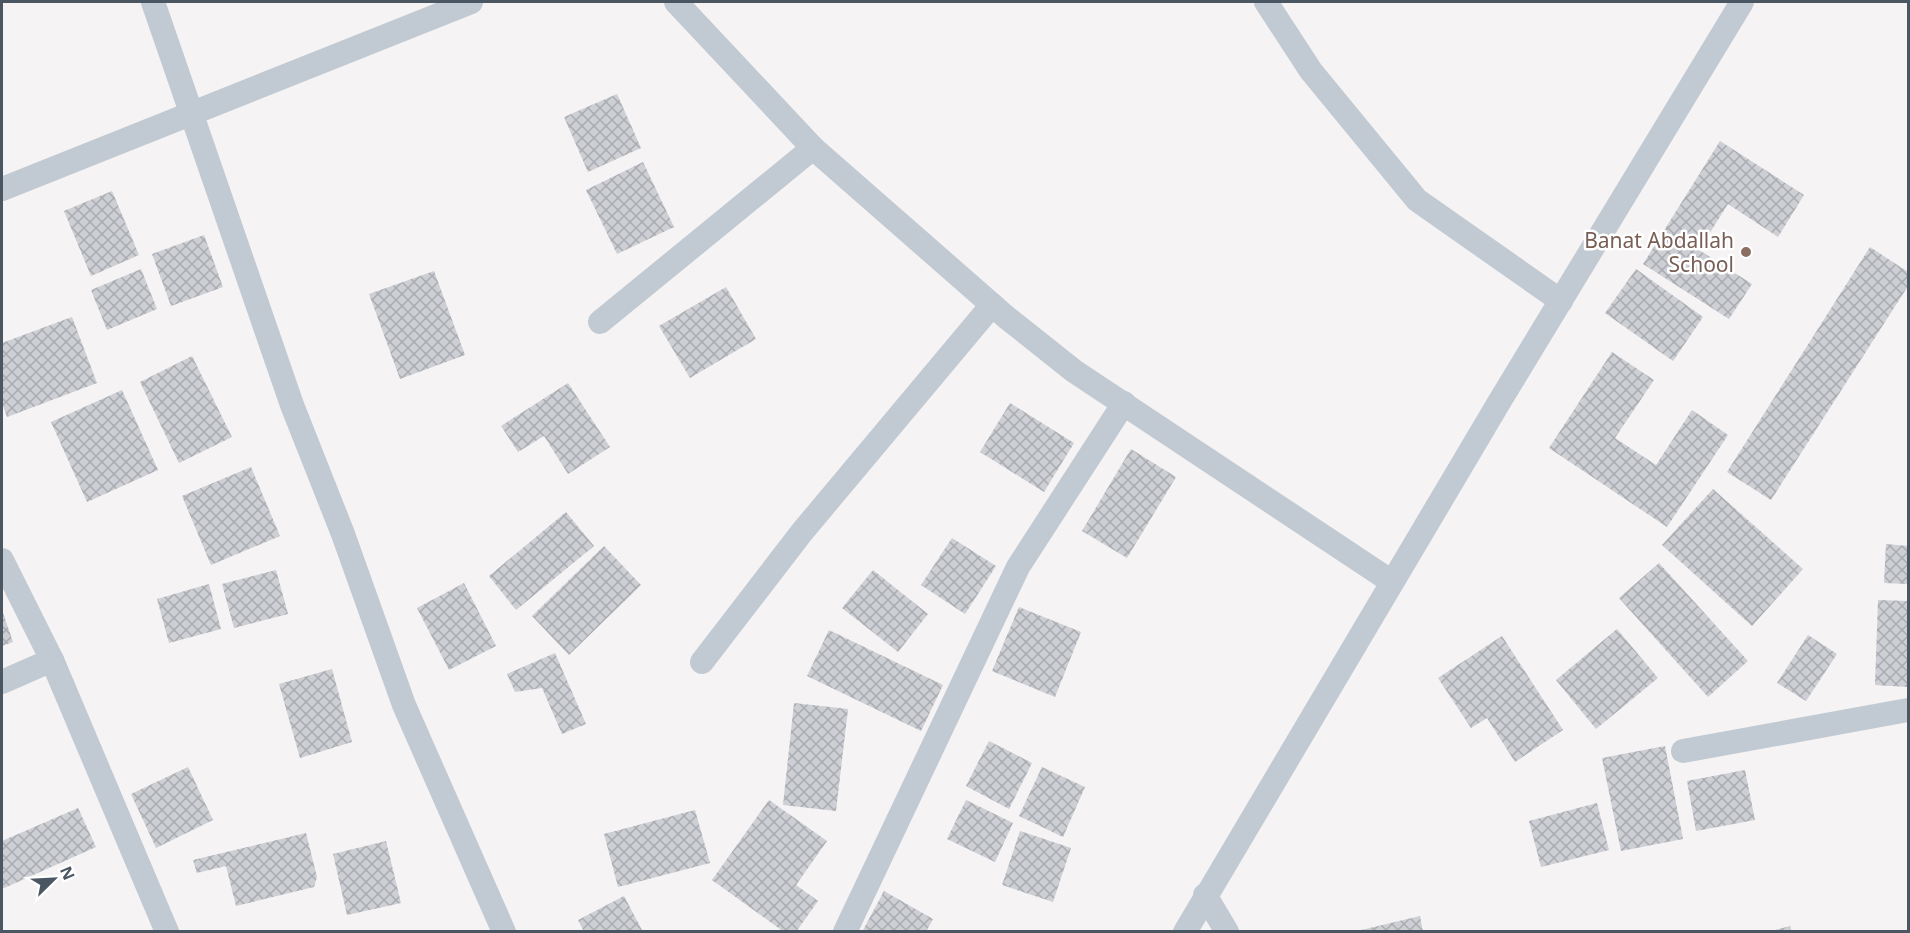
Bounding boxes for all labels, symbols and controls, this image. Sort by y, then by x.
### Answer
place label: Banat Abdallah School [1584,226,1734,278]
marker: Banat Abdallah School [1739,245,1753,259]
north arrow [24,849,84,909]
text: N [55,862,80,883]

